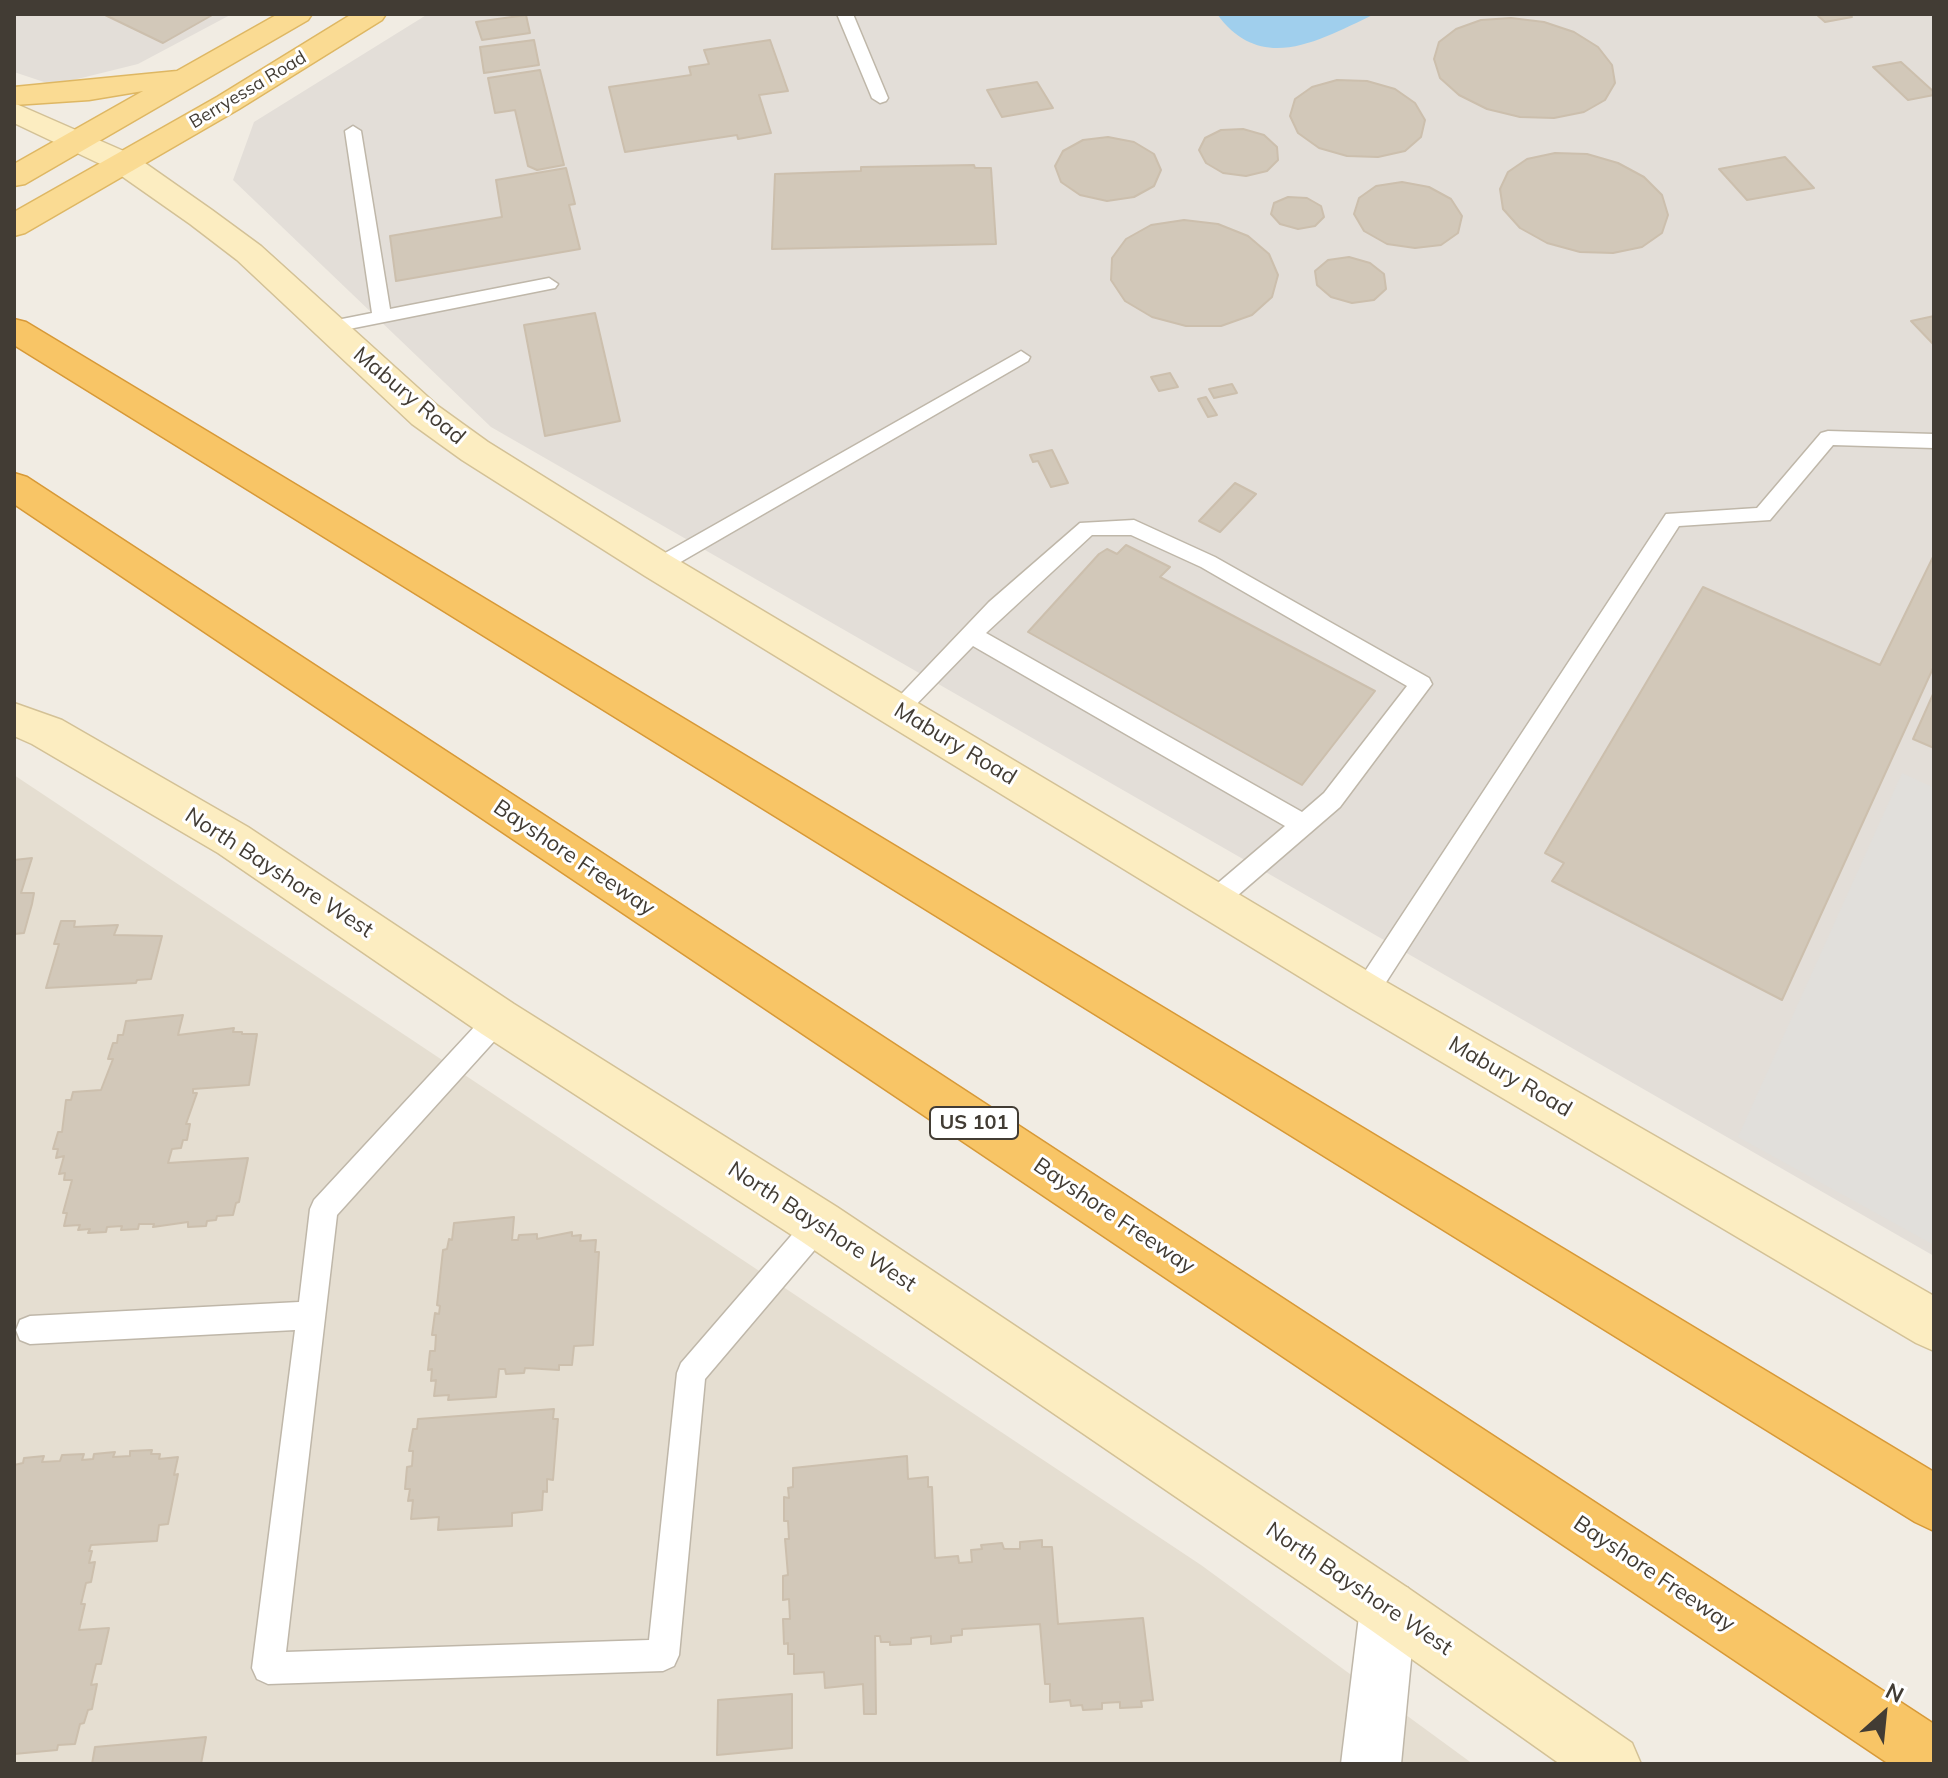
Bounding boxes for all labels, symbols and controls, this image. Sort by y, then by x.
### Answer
street label: Berryessa Road [186,47,310,133]
street label: Mabury Road [348,342,470,450]
street label: Mabury Road [889,697,1021,791]
street label: Bayshore Freeway [488,794,660,922]
street label: North Bayshore West [180,802,378,944]
street label: Mabury Road [1444,1031,1576,1123]
road number: US 101 [930,1107,1018,1139]
street label: Bayshore Freeway [1028,1152,1200,1280]
street label: North Bayshore West [723,1156,921,1298]
street label: Bayshore Freeway [1568,1510,1740,1638]
street label: North Bayshore West [1261,1517,1457,1661]
north arrow [1844,1674,1924,1754]
text: N [1881,1676,1909,1709]

